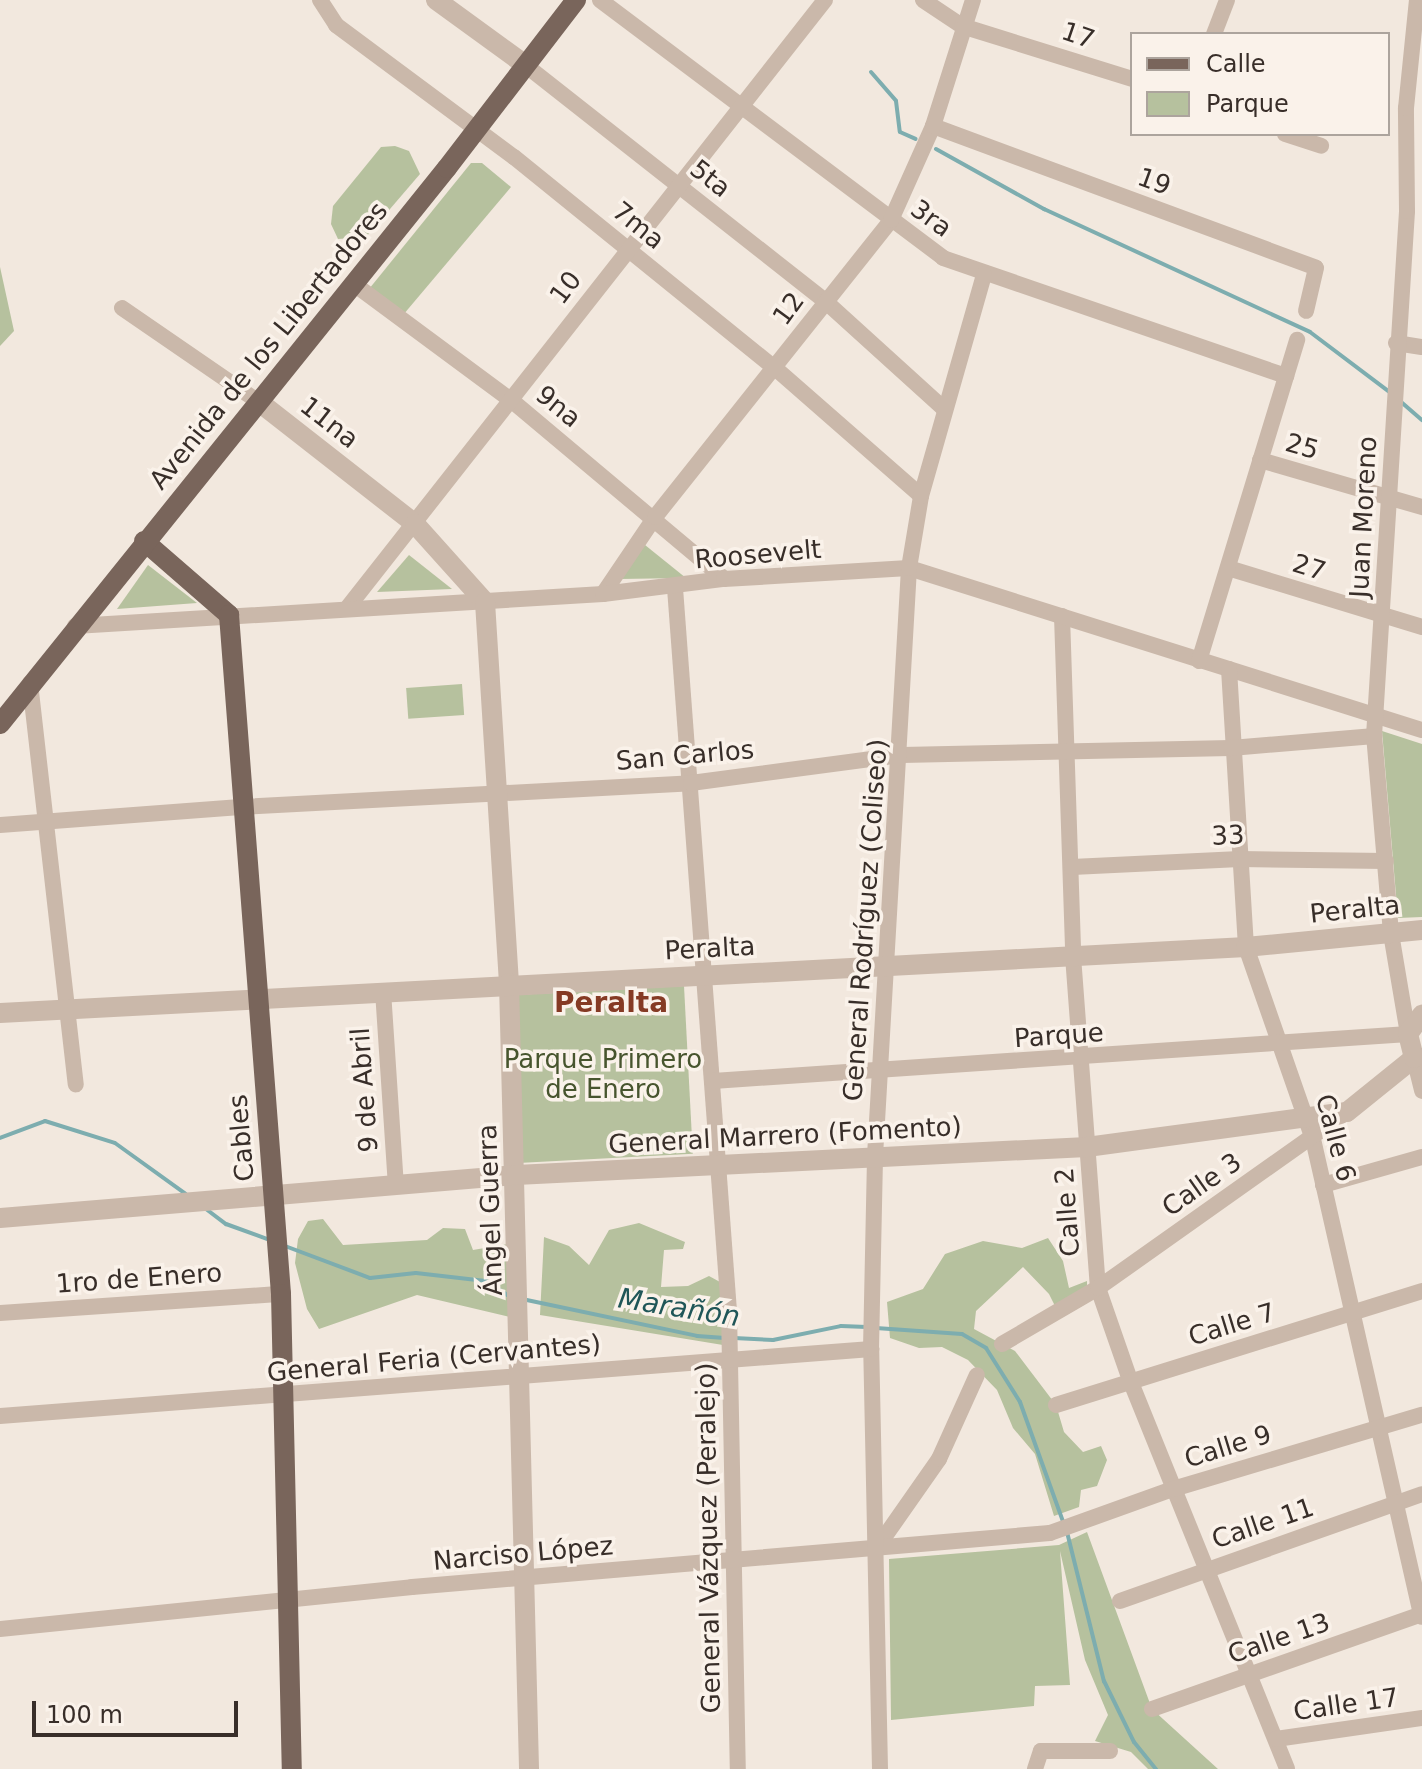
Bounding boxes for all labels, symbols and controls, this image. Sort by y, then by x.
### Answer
street label: 17 [1057,16,1099,56]
legend [1130,32,1390,136]
text: Calle [1206,50,1266,78]
text: Parque [1206,90,1289,118]
street label: 5ta [684,154,736,204]
street label: 19 [1133,162,1175,202]
street label: 3ra [904,194,958,244]
street label: Avenida de los Libertadores [143,196,395,496]
street label: 7ma [606,196,670,256]
street label: 10 [544,265,588,311]
street label: 12 [767,286,811,332]
street label: 9na [529,379,587,435]
street label: 11na [294,391,364,455]
street label: 25 [1282,427,1322,467]
street label: Juan Moreno [1344,435,1384,599]
street label: Roosevelt [693,534,823,576]
street label: 27 [1289,548,1329,588]
street label: San Carlos [615,734,755,778]
street label: General Rodríguez (Coliseo) [838,738,894,1102]
street label: 33 [1211,820,1245,852]
street label: Peralta [1308,890,1402,930]
street label: Peralta [664,931,756,967]
district label: Peralta [554,986,668,1020]
street label: Parque [1013,1017,1105,1055]
street label: 9 de Abril [345,1027,385,1153]
park label: Parque Primero de Enero [504,1044,702,1106]
street label: Calle 6 [1308,1091,1362,1185]
street label: Cables [223,1093,261,1183]
street label: General Marrero (Fomento) [607,1111,963,1161]
street label: Ángel Guerra [472,1124,510,1296]
street label: Calle 3 [1156,1147,1248,1223]
street label: Calle 2 [1049,1166,1087,1258]
street label: 1ro de Enero [55,1258,223,1300]
water label: Marañón [616,1282,742,1334]
street label: Calle 7 [1185,1297,1279,1353]
street label: General Feria (Cervantes) [266,1329,602,1389]
street label: General Vázquez (Peralejo) [690,1362,728,1714]
street label: Calle 9 [1181,1419,1275,1475]
street label: Calle 11 [1208,1492,1318,1556]
street label: Narciso López [432,1531,614,1577]
street label: Calle 13 [1224,1607,1334,1671]
street label: Calle 17 [1291,1682,1401,1728]
scale bar [36,1685,242,1735]
text: 100 m [46,1701,123,1729]

